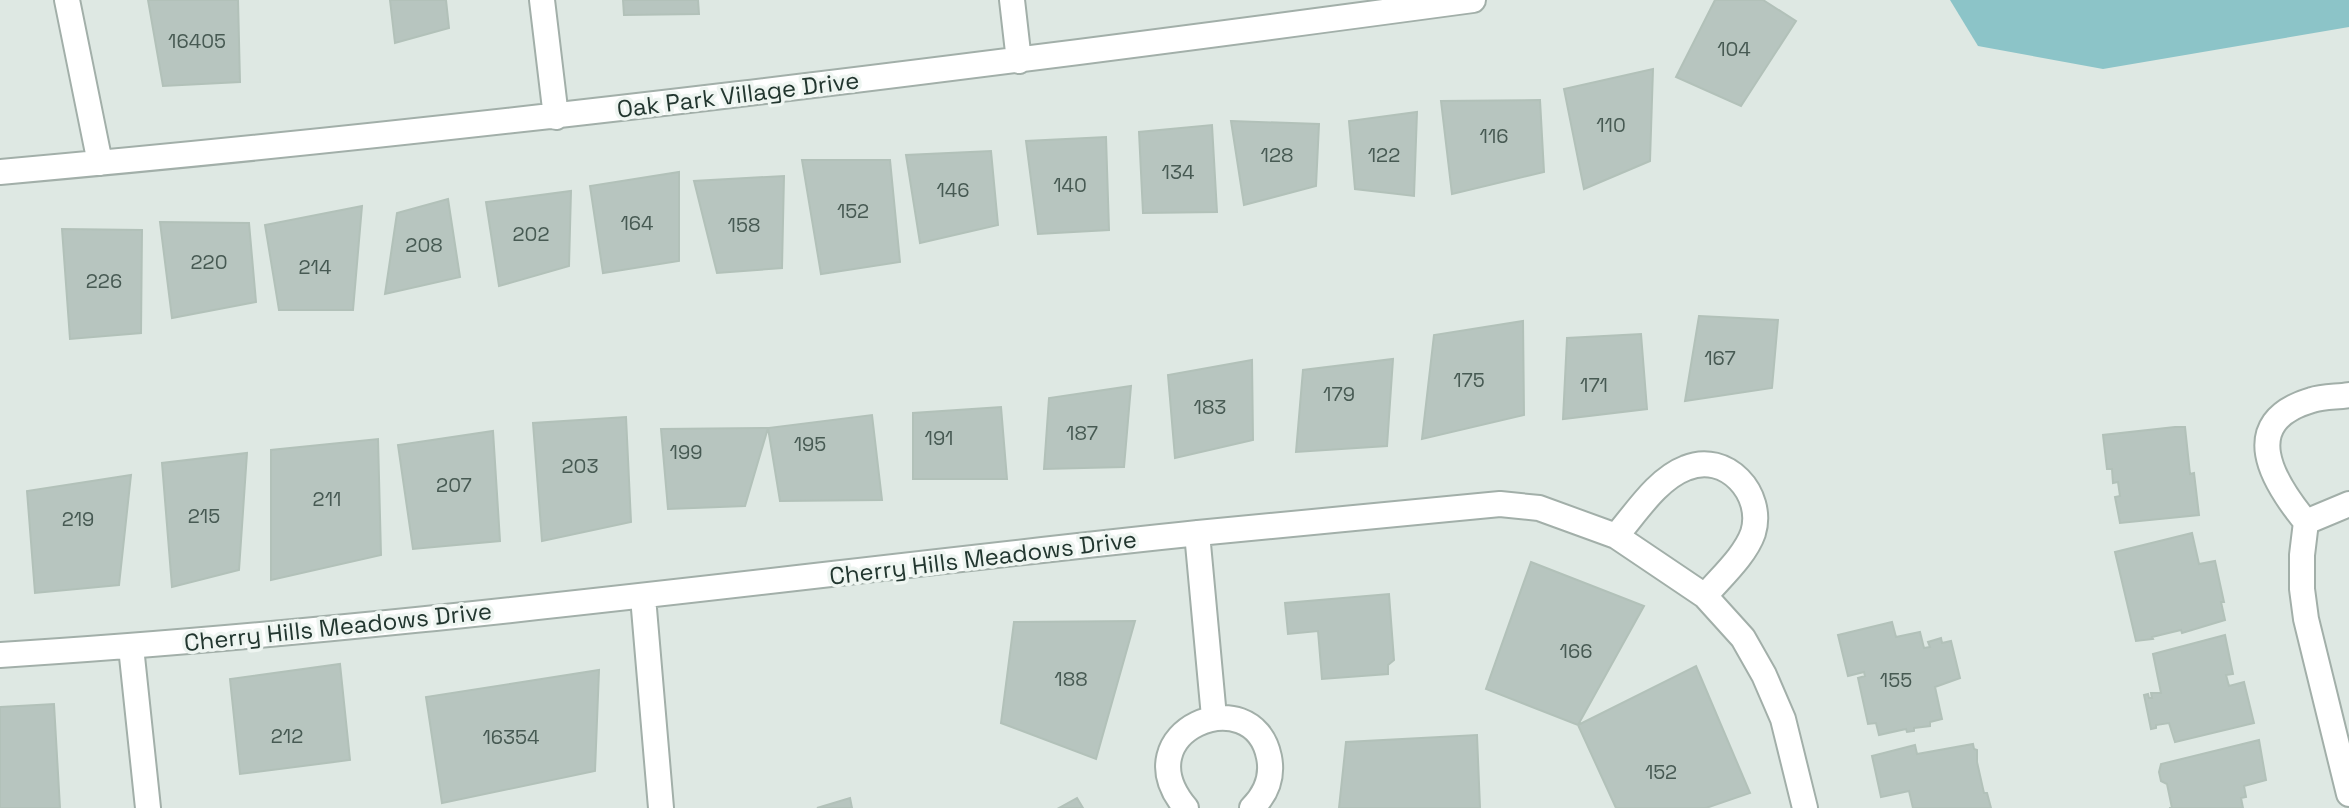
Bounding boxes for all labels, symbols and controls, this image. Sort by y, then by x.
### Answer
house number: 16405 [168,28,226,54]
house number: 104 [1717,36,1751,62]
street label: Oak Park Village Drive [615,64,861,125]
house number: 110 [1596,112,1626,138]
house number: 116 [1480,123,1508,149]
house number: 128 [1261,142,1293,168]
house number: 122 [1368,142,1400,168]
house number: 134 [1162,159,1194,185]
house number: 140 [1053,172,1087,198]
house number: 146 [936,177,970,203]
house number: 152 [837,198,869,224]
house number: 164 [620,210,654,236]
house number: 158 [728,212,760,238]
house number: 202 [513,221,549,247]
house number: 208 [405,232,443,258]
house number: 220 [191,249,227,275]
house number: 214 [299,254,331,280]
house number: 226 [86,268,122,294]
house number: 167 [1704,345,1736,371]
house number: 175 [1453,367,1485,393]
house number: 171 [1580,372,1608,398]
house number: 179 [1323,381,1355,407]
house number: 183 [1194,394,1226,420]
house number: 187 [1066,420,1098,446]
house number: 191 [925,425,953,451]
house number: 195 [794,431,826,457]
house number: 199 [670,439,702,465]
house number: 203 [562,453,598,479]
house number: 207 [436,472,472,498]
house number: 211 [313,486,341,512]
house number: 215 [188,503,220,529]
house number: 219 [62,506,94,532]
street label: Cherry Hills Meadows Drive [828,523,1138,592]
street label: Cherry Hills Meadows Drive [182,595,493,658]
house number: 166 [1560,638,1592,664]
house number: 188 [1054,666,1088,692]
house number: 155 [1880,667,1912,693]
house number: 212 [271,723,303,749]
house number: 16354 [482,724,540,750]
house number: 152 [1645,759,1677,785]

